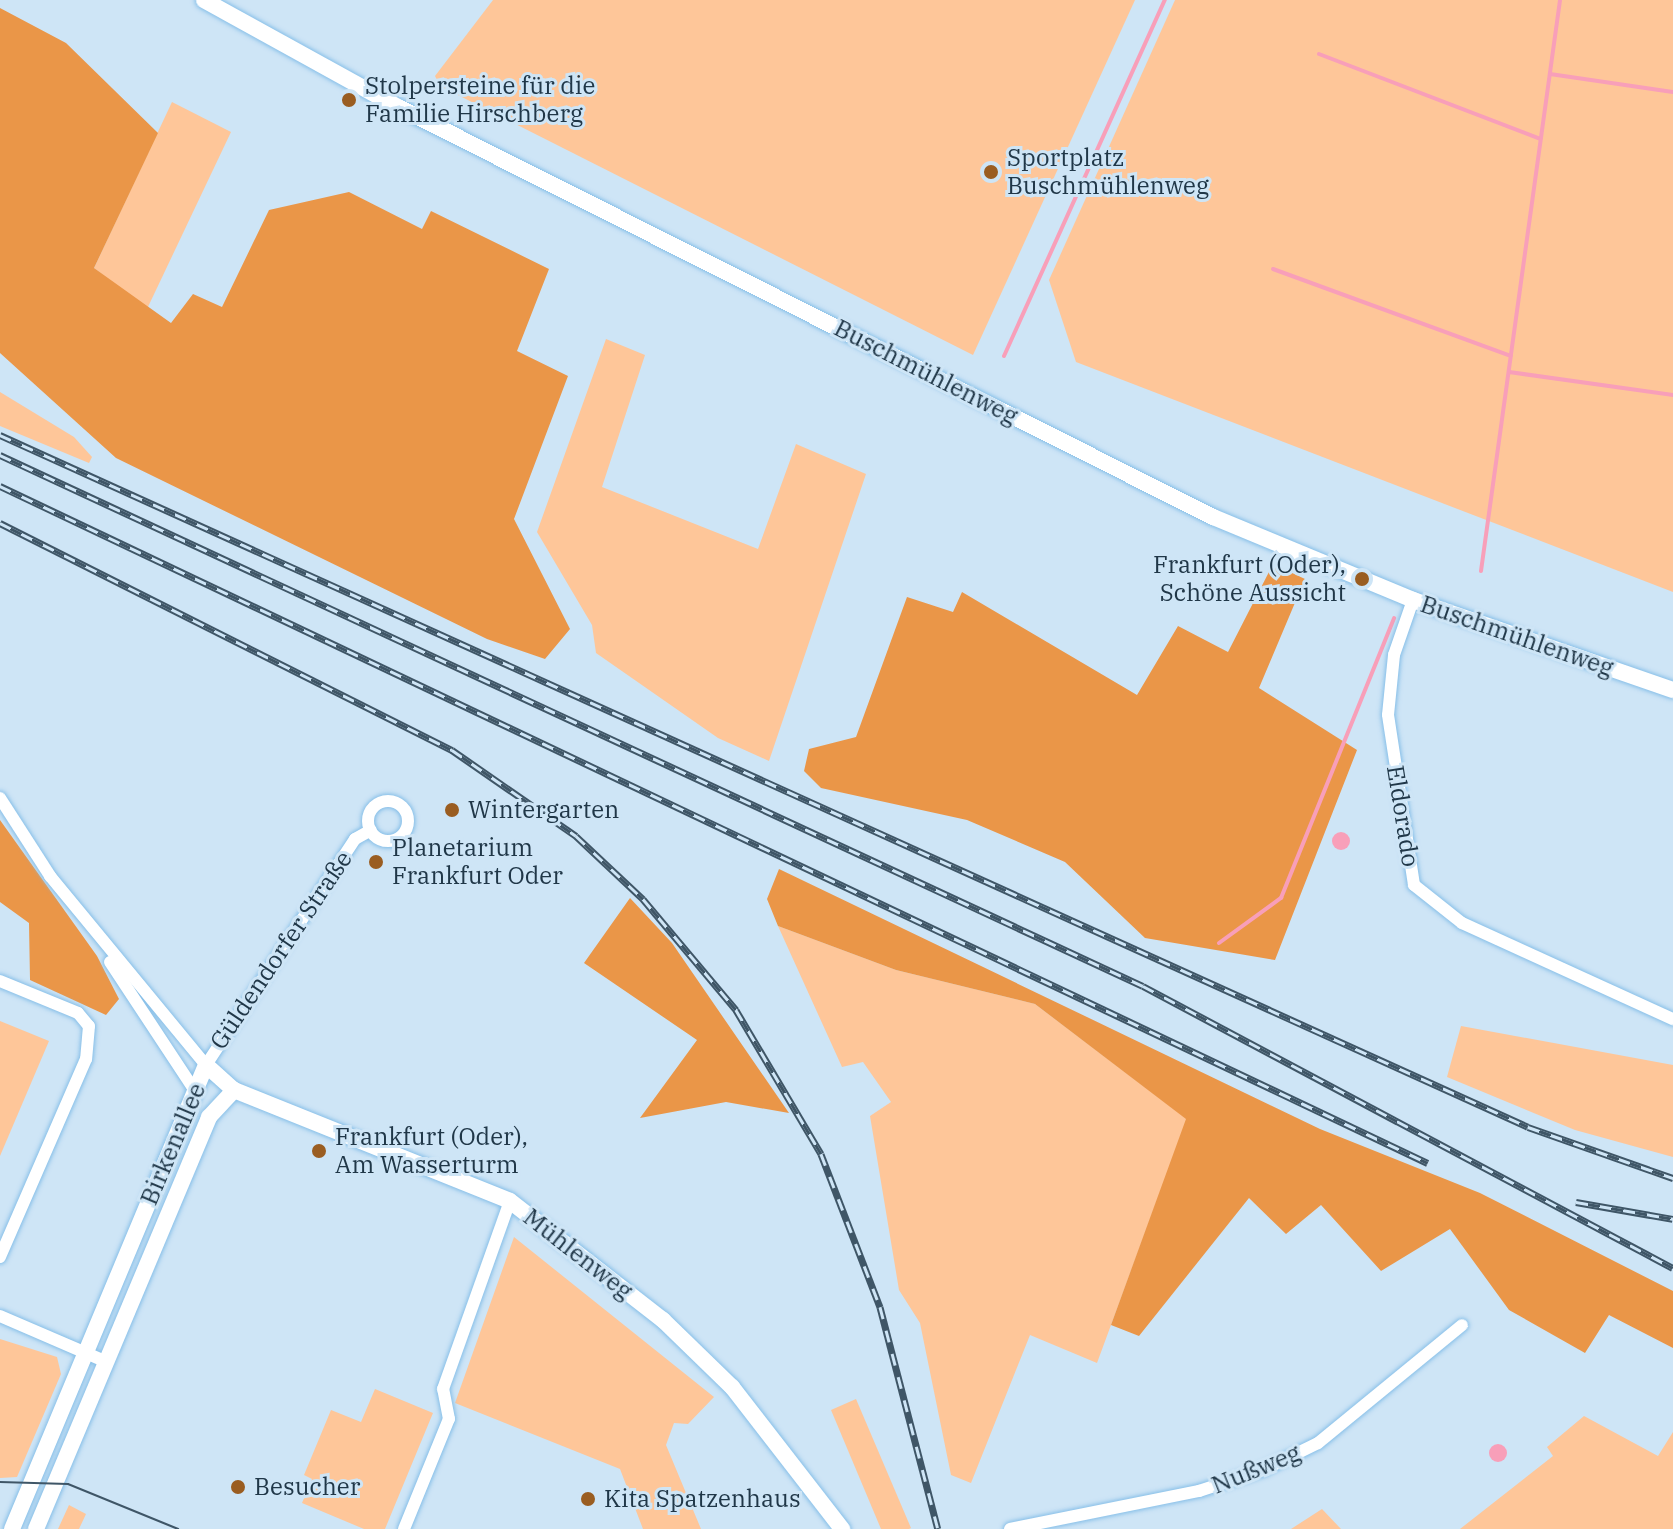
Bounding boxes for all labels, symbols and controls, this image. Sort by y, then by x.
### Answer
place label: Stolpersteine für die Familie Hirschberg [365,72,595,128]
marker: Stolpersteine für die Familie Hirschberg [340,91,358,109]
place label: Sportplatz Buschmühlenweg [1007,144,1209,200]
marker: Sportplatz Buschmühlenweg [982,163,1000,181]
street label: Buschmühlenweg [829,313,1023,431]
place label: Frankfurt (Oder), Schöne Aussicht [1153,551,1346,607]
marker: Frankfurt (Oder), Schöne Aussicht [1353,570,1371,588]
street label: Buschmühlenweg [1417,589,1617,683]
street label: Eldorado [1381,763,1425,869]
place label: Wintergarten [468,796,619,824]
marker: Wintergarten [443,801,461,819]
place label: Planetarium Frankfurt Oder [392,834,563,890]
street label: Güldendorfer Straße [204,845,358,1055]
marker: Planetarium Frankfurt Oder [367,853,385,871]
street label: Birkenallee [134,1079,212,1209]
place label: Frankfurt (Oder), Am Wasserturm [335,1123,528,1179]
marker: Frankfurt (Oder), Am Wasserturm [310,1142,328,1160]
street label: Mühlenweg [518,1203,638,1305]
street label: Nußweg [1207,1438,1305,1500]
place label: Besucher [254,1473,360,1501]
marker: Besucher [229,1478,247,1496]
place label: Kita Spatzenhaus [604,1485,801,1513]
marker: Kita Spatzenhaus [579,1490,597,1508]

